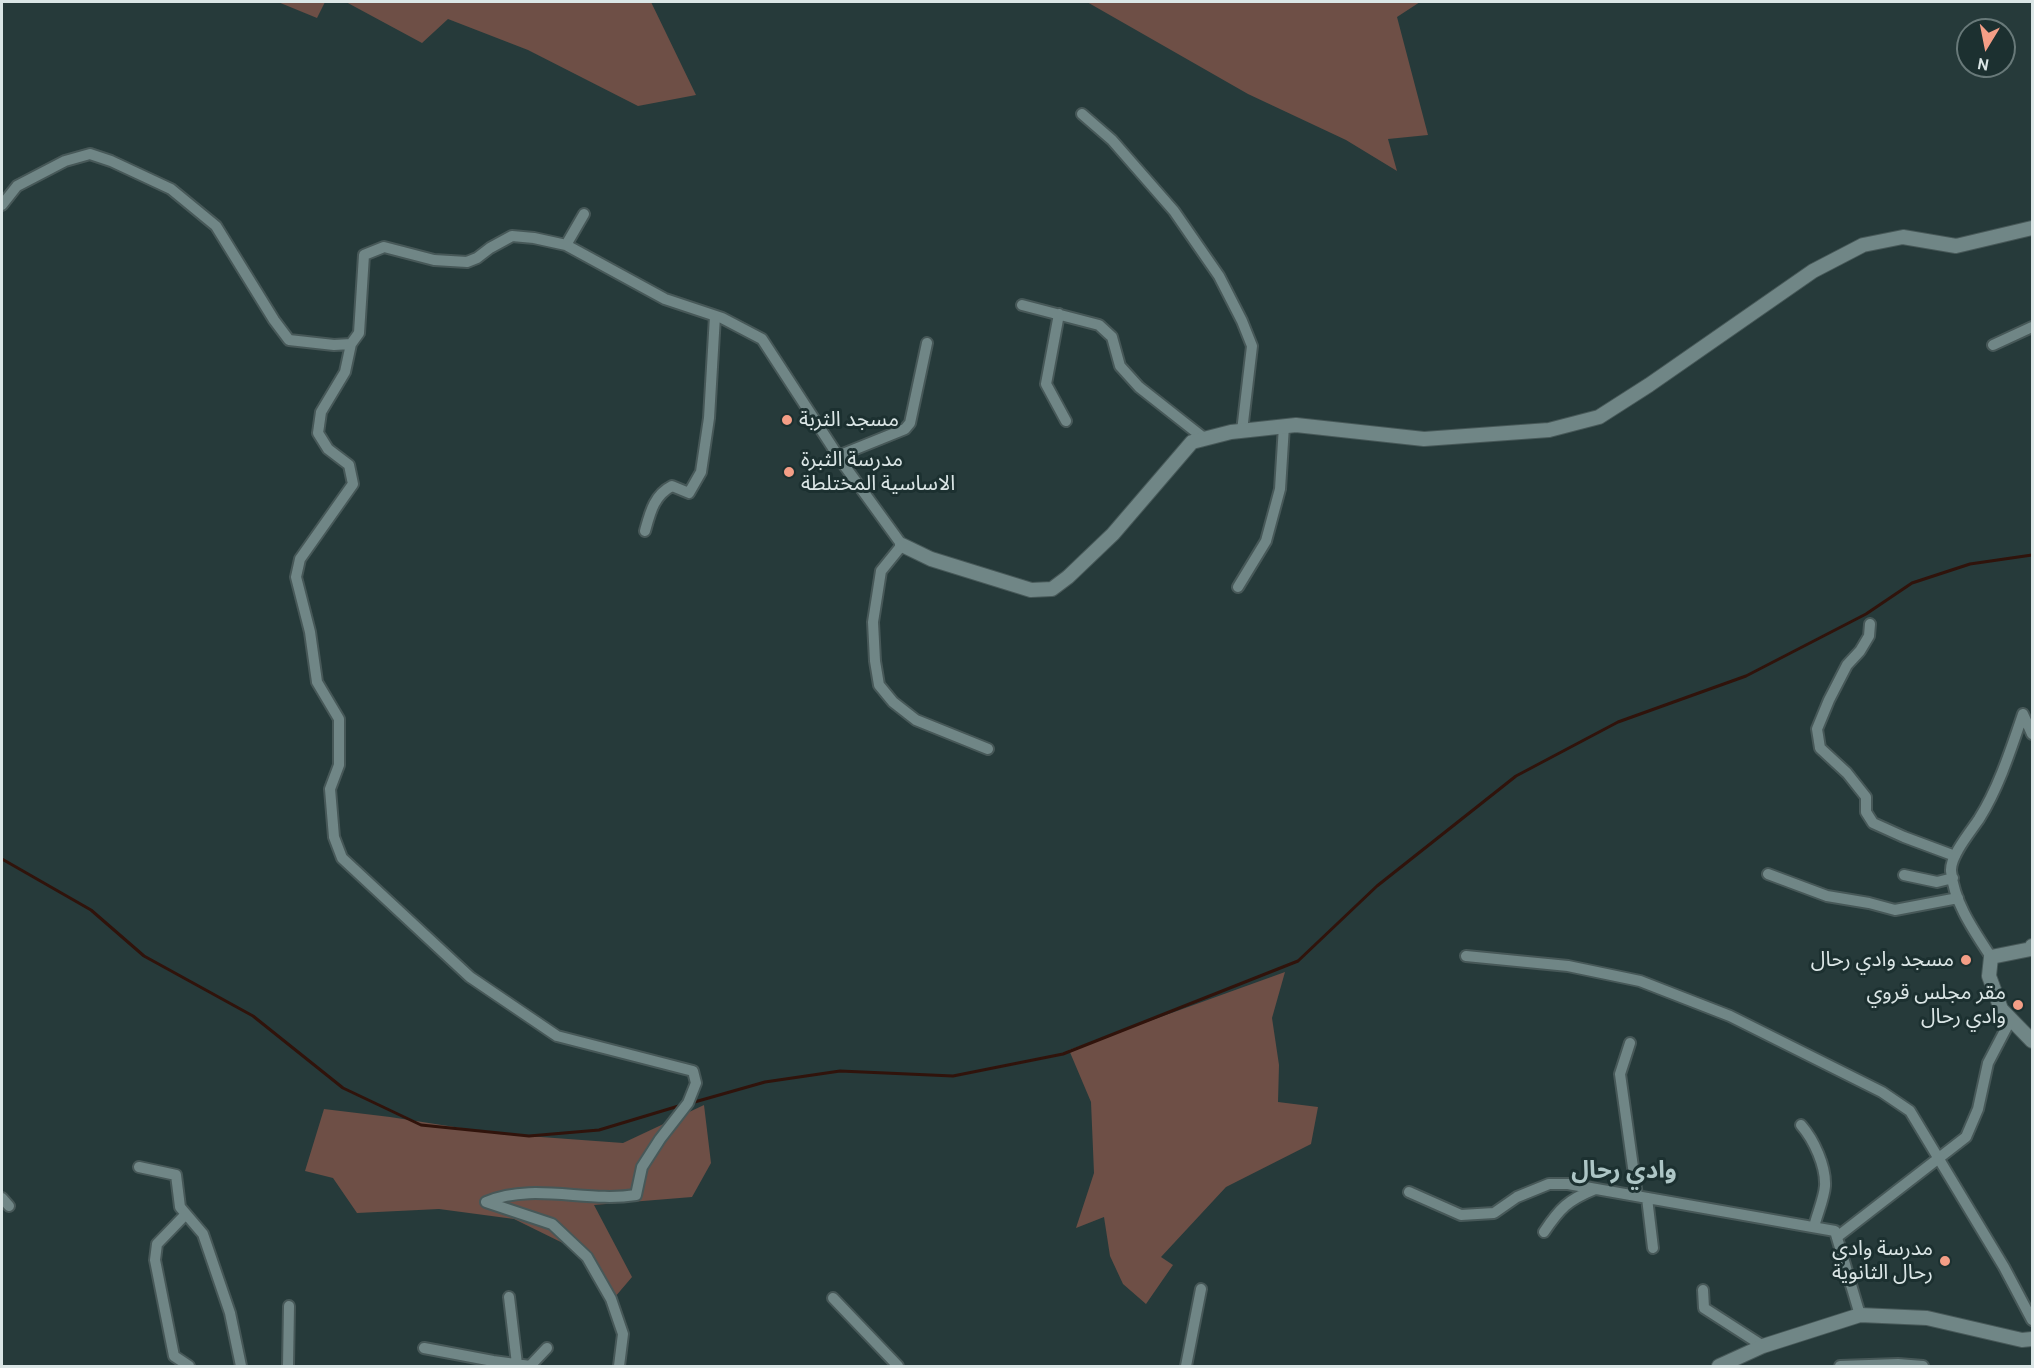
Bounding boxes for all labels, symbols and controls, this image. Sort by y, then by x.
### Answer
north arrow [1956,18,2016,78]
text: N [1976,54,1990,75]
place label: مسجد الثربة [799,407,899,433]
marker: مسجد الثربة [780,413,794,427]
place label: مدرسة الثبرة الاساسية المختلطة [801,447,955,497]
marker: مدرسة الثبرة الاساسية المختلطة [782,465,796,479]
place label: مسجد وادي رحال [1811,947,1954,973]
marker: مسجد وادي رحال [1959,953,1973,967]
place label: مقر مجلس قروي وادي رحال [1866,980,2006,1030]
marker: مقر مجلس قروي وادي رحال [2011,998,2025,1012]
district label: وادي رحال [1571,1157,1677,1185]
place label: مدرسة وادي رحال الثانوية [1832,1236,1933,1286]
marker: مدرسة وادي رحال الثانوية [1938,1254,1952,1268]

